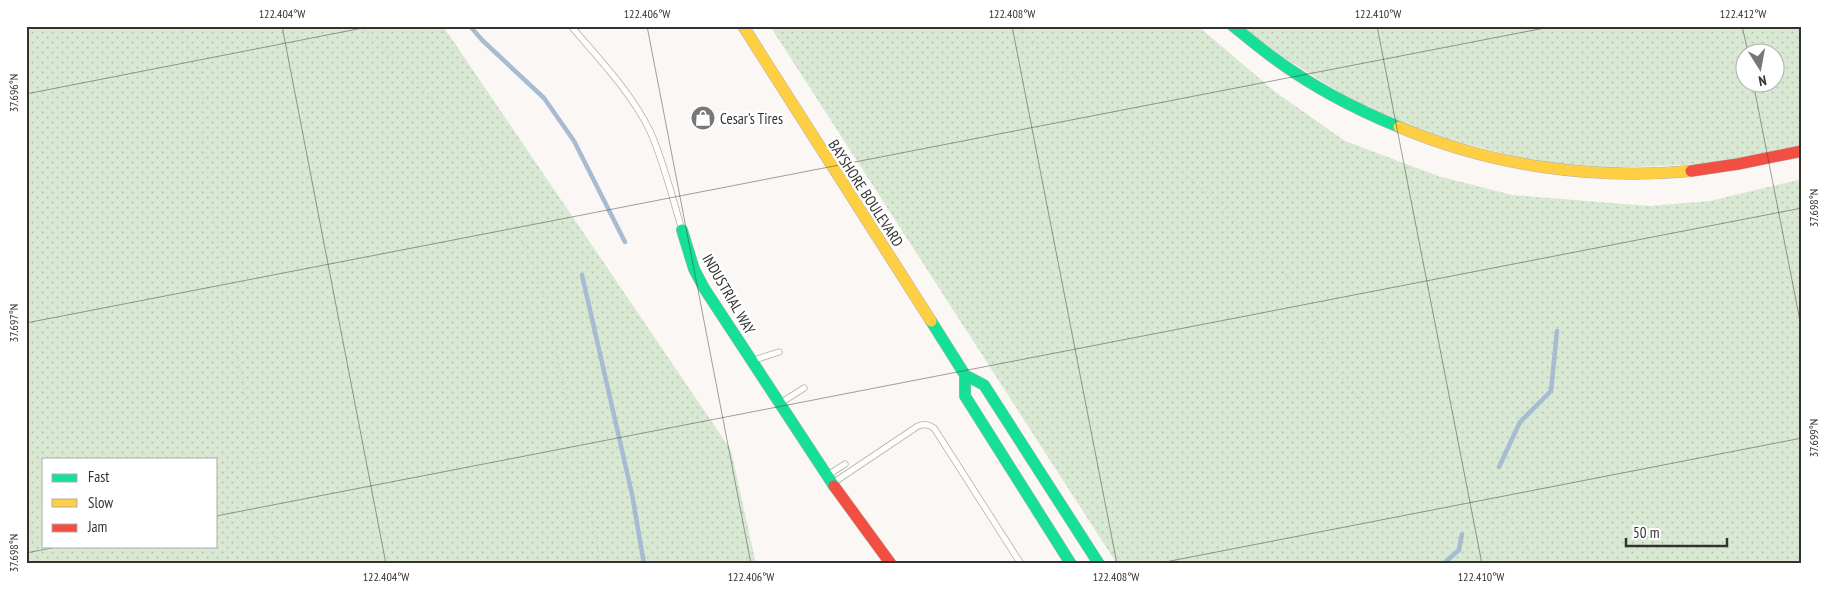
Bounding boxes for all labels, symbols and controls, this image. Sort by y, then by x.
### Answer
text: 122.404°W [259,6,305,21]
text: 122.406°W [624,6,670,21]
text: 122.408°W [989,6,1035,21]
text: 122.410°W [1355,6,1401,21]
text: 122.412°W [1720,6,1766,21]
north arrow [1736,42,1786,92]
text: N [1757,71,1768,90]
text: 37.696°N [6,74,21,112]
shop icon: Cesar's Tires [690,105,716,131]
place label: Cesar's Tires [720,109,783,128]
street label: BAYSHORE BOULEVARD [824,136,908,250]
text: 37.698°N [1806,189,1821,227]
street label: INDUSTRIAL WAY [698,250,760,338]
text: 37.697°N [6,304,21,342]
text: 37.699°N [1806,419,1821,457]
legend [42,458,218,548]
text: Fast [88,467,109,486]
text: Slow [88,493,113,512]
scale bar [1626,515,1727,547]
text: Jam [87,517,107,536]
text: 50 m [1633,523,1659,542]
text: 37.698°N [6,534,21,572]
text: 122.404°W [363,569,409,584]
text: 122.406°W [728,569,774,584]
text: 122.408°W [1093,569,1139,584]
text: 122.410°W [1458,569,1504,584]

